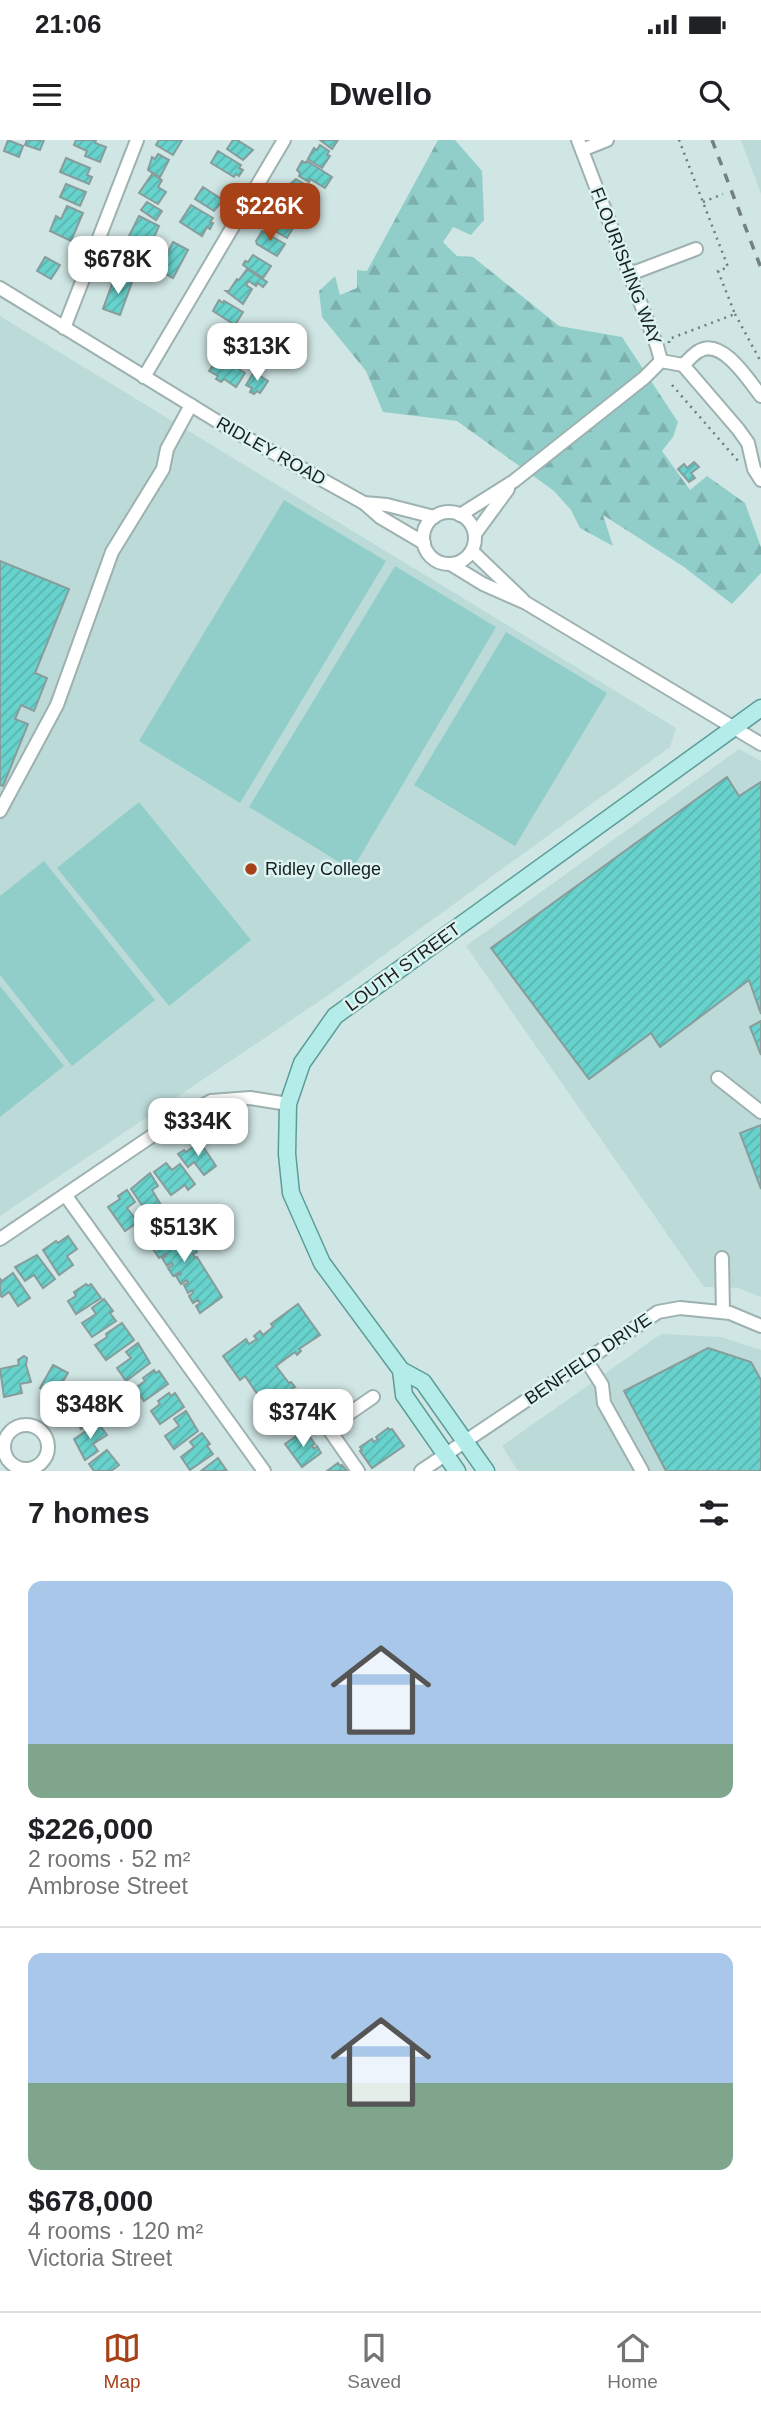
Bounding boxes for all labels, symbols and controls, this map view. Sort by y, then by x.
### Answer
text: 21:06 [35,9,102,39]
icon: menu [28,76,66,114]
text: Dwello [329,76,432,112]
icon: search [695,76,733,114]
pin: $226K [221,183,319,243]
street label: FLOURISHING WAY [587,184,665,348]
text: $226K [236,193,304,219]
pin: $678K [69,236,167,296]
text: $678K [84,246,152,272]
pin: $313K [208,324,306,383]
text: $313K [223,333,291,359]
street label: RIDLEY ROAD [213,413,329,489]
place label: Ridley College [265,859,381,879]
marker: Ridley College [243,861,259,877]
street label: LOUTH STREET [342,919,464,1015]
pin: $334K [149,1098,247,1158]
text: $334K [164,1108,232,1134]
pin: $513K [135,1204,233,1264]
text: $513K [150,1214,218,1240]
street label: BENFIELD DRIVE [521,1309,655,1409]
pin: $348K [41,1382,139,1441]
pin: $374K [254,1390,352,1449]
text: $348K [56,1391,124,1417]
text: $374K [269,1399,337,1425]
icon: filters [695,1494,733,1532]
text: 7 homes [28,1496,150,1529]
icon: home [318,1627,444,1753]
text: $226,000 [28,1812,153,1845]
text: 2 rooms · 52 m² [28,1846,190,1872]
text: Ambrose Street [28,1873,188,1899]
icon: home [318,1999,444,2125]
text: $678,000 [28,2184,153,2217]
text: 4 rooms · 120 m² [28,2218,203,2244]
text: Victoria Street [28,2245,172,2271]
tab: Map [103,2329,141,2393]
tab: Saved [347,2329,401,2393]
tab: Home [607,2329,658,2393]

